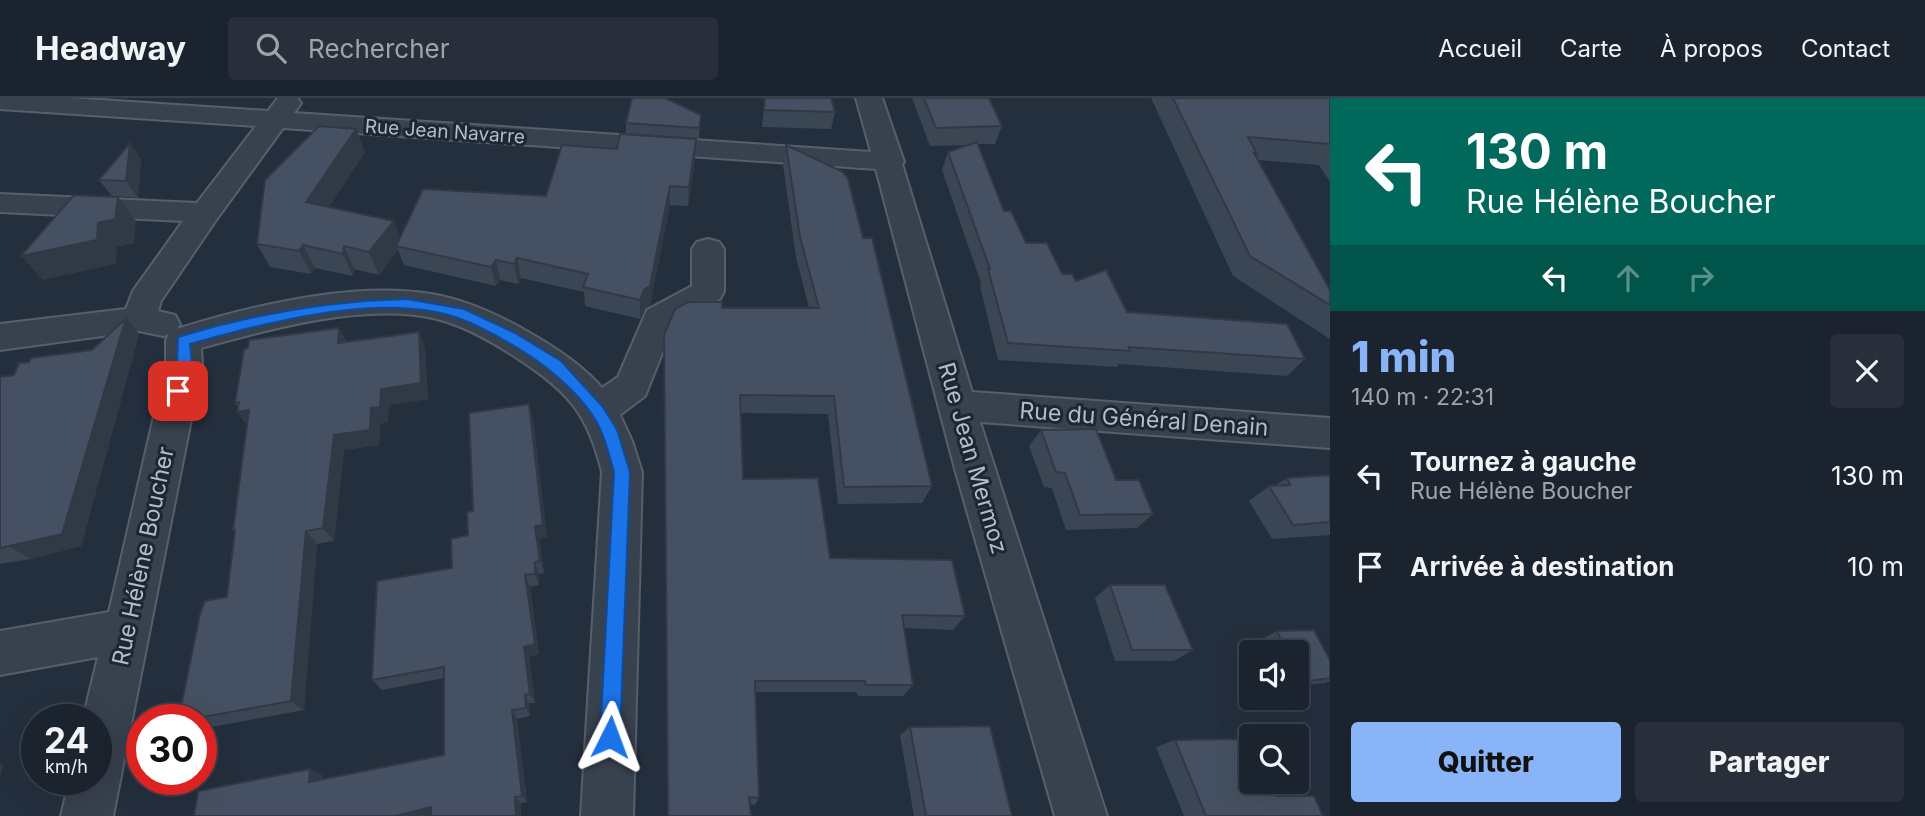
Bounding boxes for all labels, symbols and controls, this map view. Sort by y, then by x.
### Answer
search box [228,17,718,80]
text: Headway [35,28,186,68]
icon: search [252,29,290,67]
text: Rechercher [308,33,449,64]
text: Accueil [1438,34,1522,63]
text: Carte [1560,34,1622,63]
text: À propos [1660,34,1763,63]
text: Contact [1801,34,1890,63]
street label: Rue Jean Navarre [364,114,526,149]
text: 130 m [1466,122,1608,181]
icon: left [1351,126,1442,217]
text: Rue Hélène Boucher [1466,182,1776,221]
icon: left [1536,259,1574,297]
icon: ahead [1609,259,1647,297]
icon: right [1682,259,1720,297]
text: 1 min [1351,331,1456,382]
button: close [1830,334,1904,408]
street label: Rue Jean Mermoz [932,359,1014,557]
pin [148,361,208,421]
icon: arrive [159,372,197,410]
text: 140 m · 22:31 [1351,383,1494,411]
street label: Rue du Général Denain [1019,396,1269,442]
street label: Rue Hélène Boucher [106,444,180,668]
text: Tournez à gauche [1410,446,1636,477]
icon: left [1351,457,1389,495]
text: 130 m [1831,460,1904,491]
text: Rue Hélène Boucher [1410,477,1632,505]
icon: arrive [1351,548,1389,586]
text: Arrivée à destination [1410,551,1675,582]
text: 10 m [1847,551,1904,582]
map controls [1239,640,1309,794]
button: sound [1239,640,1309,710]
position arrow [573,700,647,774]
speed limit sign: 30 [126,704,217,795]
text: 24 [44,719,89,761]
button: Quitter [1351,722,1621,802]
button: Partager [1635,722,1904,802]
button: search [1239,724,1309,794]
text: km/h [45,756,88,777]

